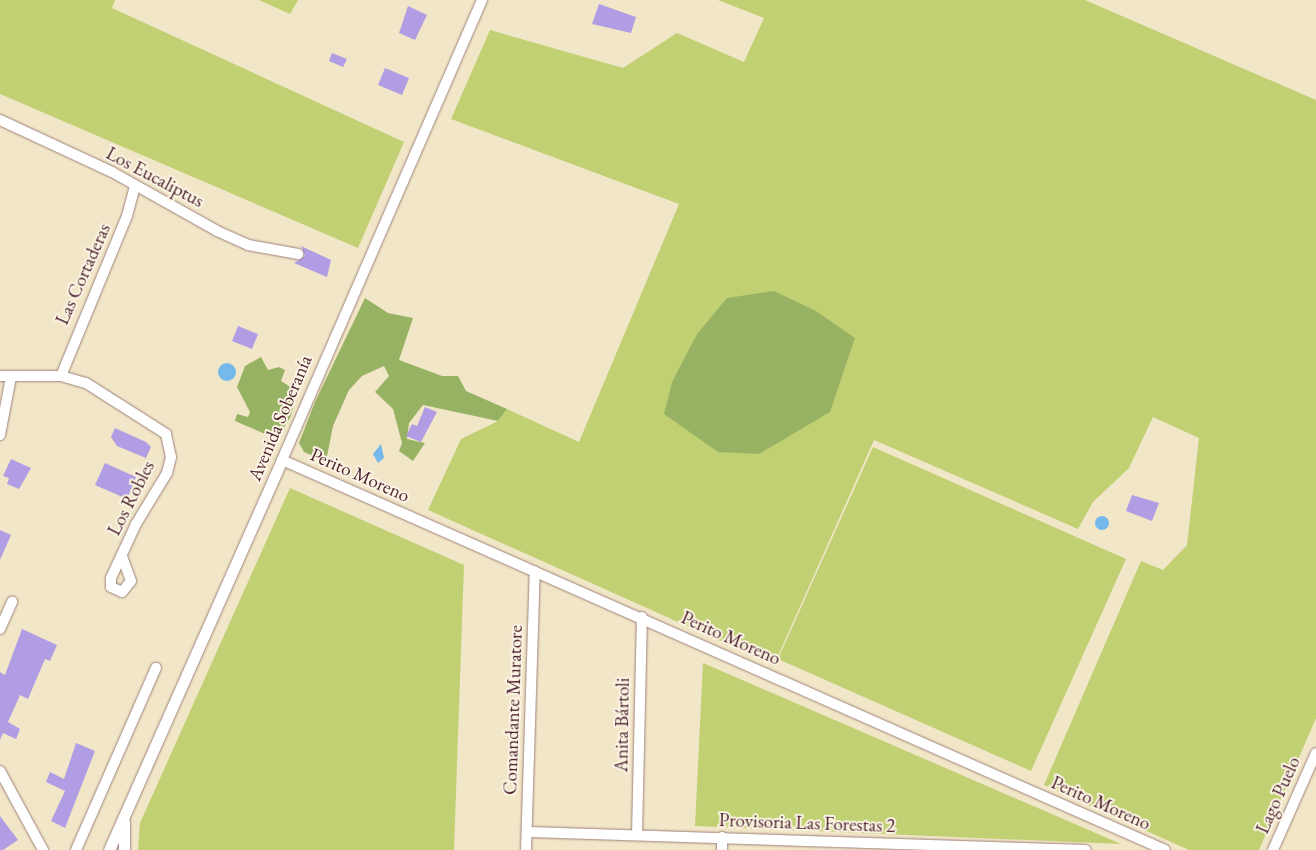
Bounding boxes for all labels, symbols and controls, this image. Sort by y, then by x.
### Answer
street label: Los Eucaliptus [102,142,208,212]
street label: Las Cortaderas [51,220,115,328]
street label: Avenida Soberanía [243,352,317,484]
street label: Perito Moreno [307,443,413,507]
street label: Los Robles [102,457,160,539]
street label: Perito Moreno [678,606,784,670]
street label: Comandante Muratore [499,625,527,795]
street label: Anita Bártoli [610,678,634,772]
street label: Lago Puelo [1251,753,1305,837]
street label: Perito Moreno [1048,771,1154,835]
street label: Provisoria Las Forestas 2 [718,809,896,837]

